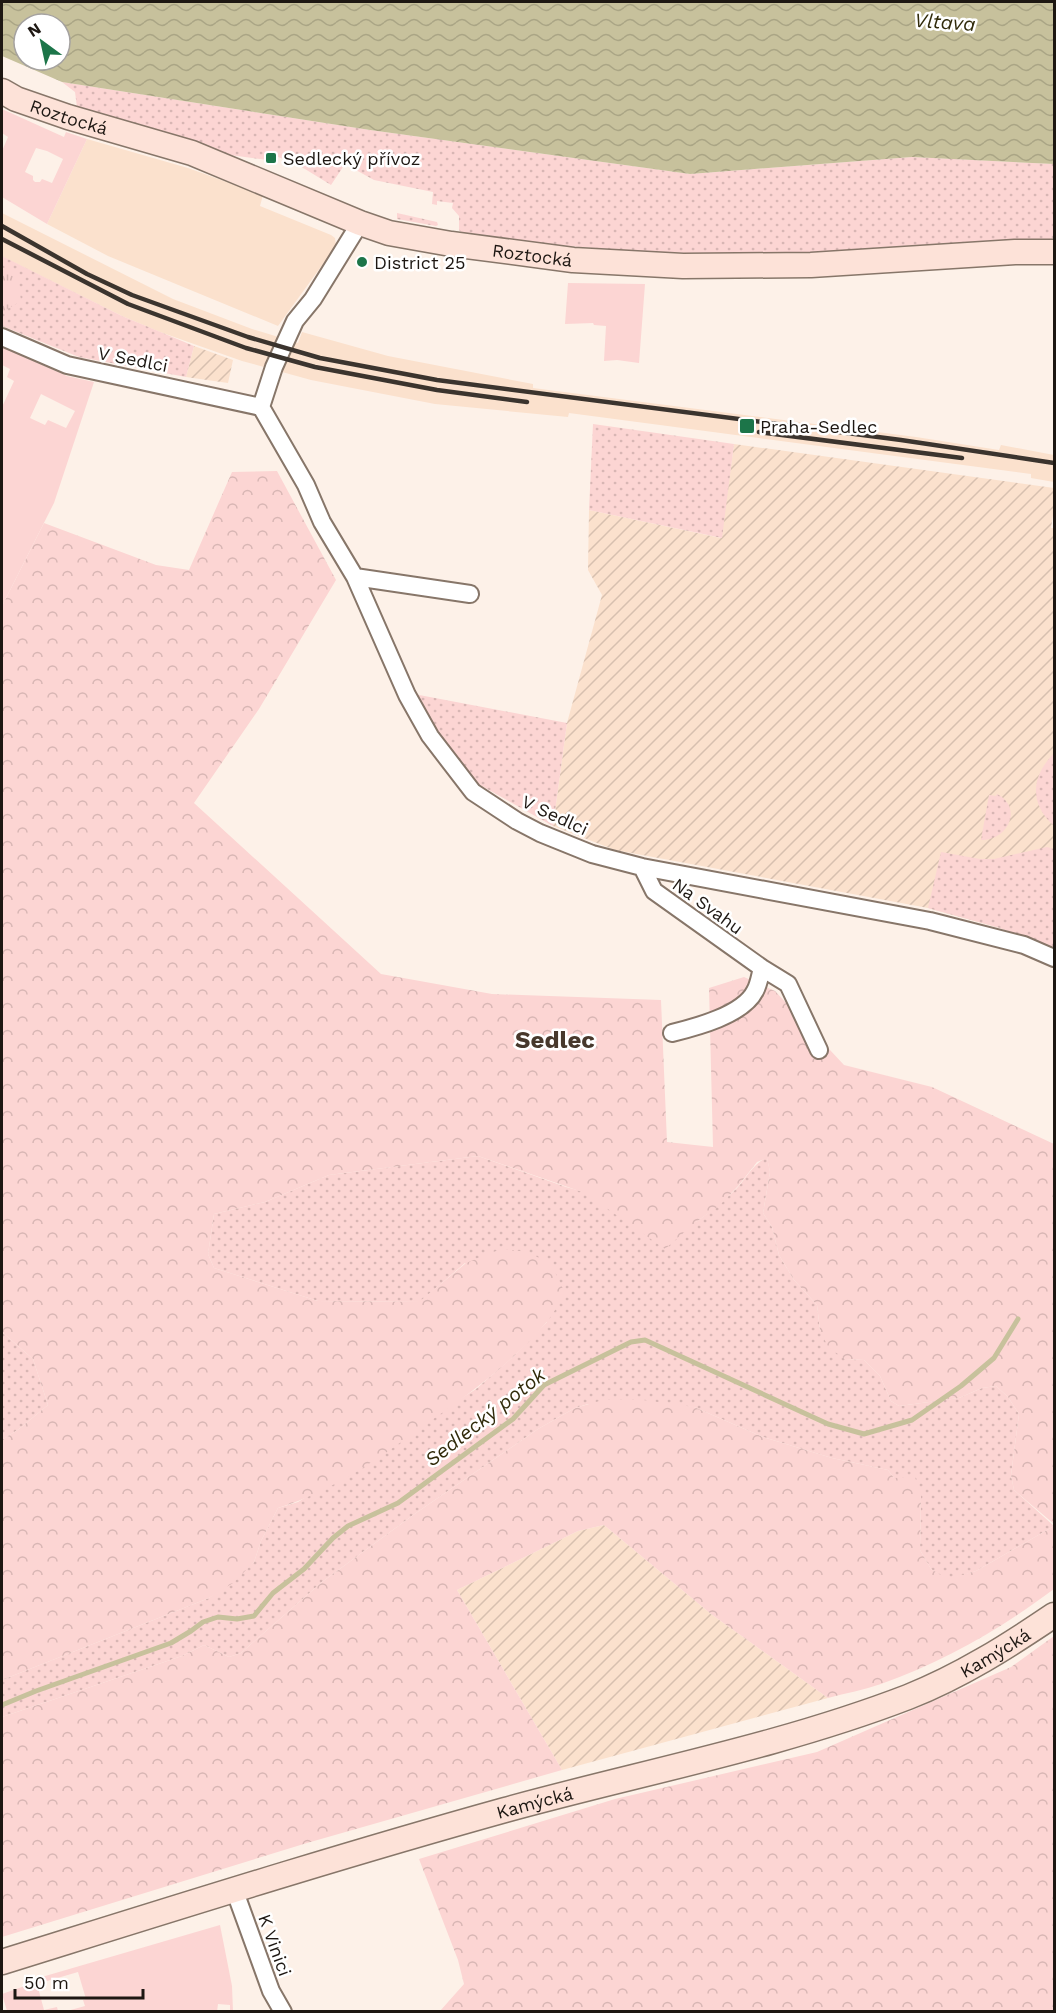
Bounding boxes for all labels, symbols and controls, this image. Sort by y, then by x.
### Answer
water label: Vltava [914,8,976,36]
north arrow [12,12,72,72]
text: N [24,19,44,41]
street label: Roztocká [27,94,110,139]
place label: Sedlecký přívoz [283,148,420,169]
marker: Sedlecký přívoz [264,151,278,165]
street label: Roztocká [491,239,574,270]
place label: District 25 [374,252,466,273]
marker: District 25 [355,255,369,269]
street label: V Sedlci [96,342,170,376]
place label: Praha-Sedlec [760,416,877,437]
marker: Praha-Sedlec [738,417,756,435]
street label: V Sedlci [518,791,592,839]
street label: Na Svahu [669,873,747,939]
district label: Sedlec [515,1026,595,1054]
water label: Sedlecký potok [420,1362,551,1471]
street label: Kamýcká [956,1623,1034,1682]
street label: Kamýcká [494,1782,575,1822]
street label: K Vinici [254,1911,296,1979]
scale bar [15,1962,142,2000]
text: 50 m [24,1972,69,1993]

